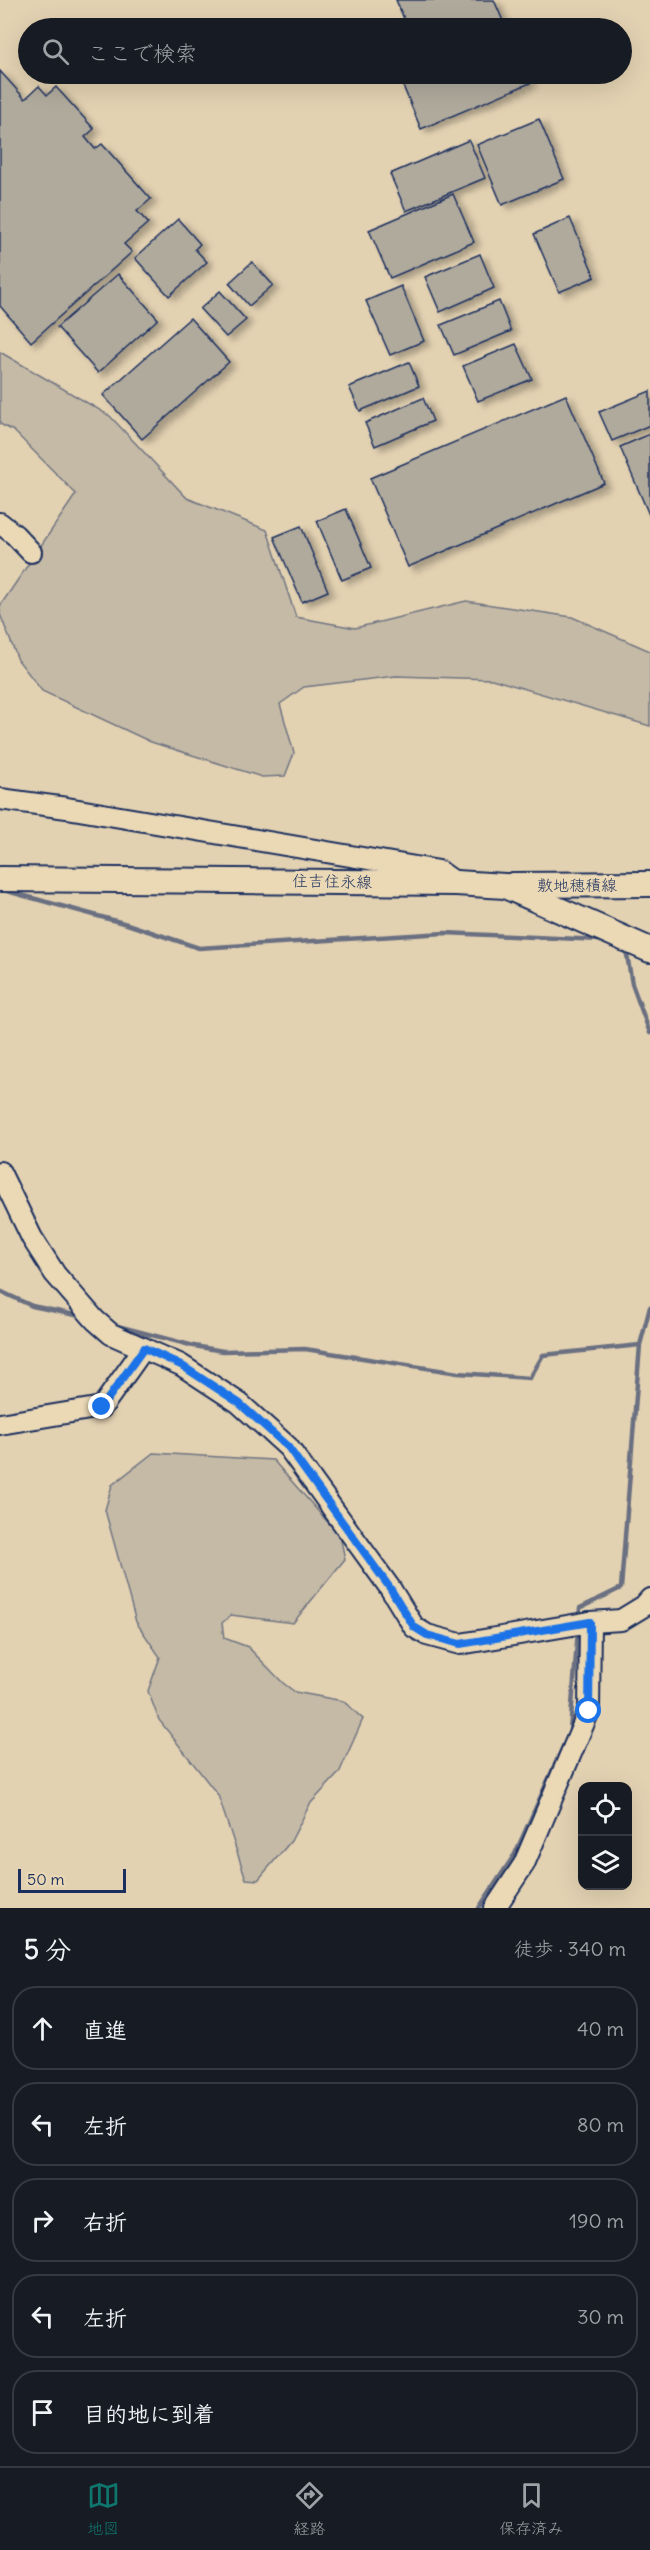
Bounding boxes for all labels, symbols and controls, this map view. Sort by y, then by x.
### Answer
search box [18,18,632,84]
icon: search [39,35,72,68]
text: ここで検索 [87,39,197,67]
street label: 住吉住永線 [292,870,372,892]
street label: 敷地穂積線 [537,875,617,895]
route end [88,1393,114,1419]
route start [575,1697,601,1723]
map controls [578,1782,632,1890]
button: locate [578,1782,632,1836]
button: layers [578,1836,632,1890]
scale bar [18,1866,126,1894]
text: 50 m [27,1869,65,1889]
text: 5 分 [24,1933,71,1966]
text: 徒歩 · 340 m [514,1936,626,1961]
icon: ahead [26,2012,59,2045]
text: 直進 [83,2016,127,2044]
text: 40 m [577,2016,624,2041]
icon: left [26,2108,59,2141]
text: 左折 [83,2112,127,2140]
text: 80 m [577,2112,624,2137]
icon: right [26,2204,59,2237]
text: 右折 [83,2208,127,2236]
text: 190 m [569,2208,624,2233]
icon: left [26,2300,59,2333]
text: 左折 [83,2304,127,2332]
text: 30 m [577,2304,624,2329]
icon: arrive [26,2396,59,2429]
text: 目的地に到着 [83,2400,215,2428]
tab: 地図 [87,2479,120,2539]
tab: 経路 [293,2479,326,2539]
tab: 保存済み [499,2479,563,2539]

